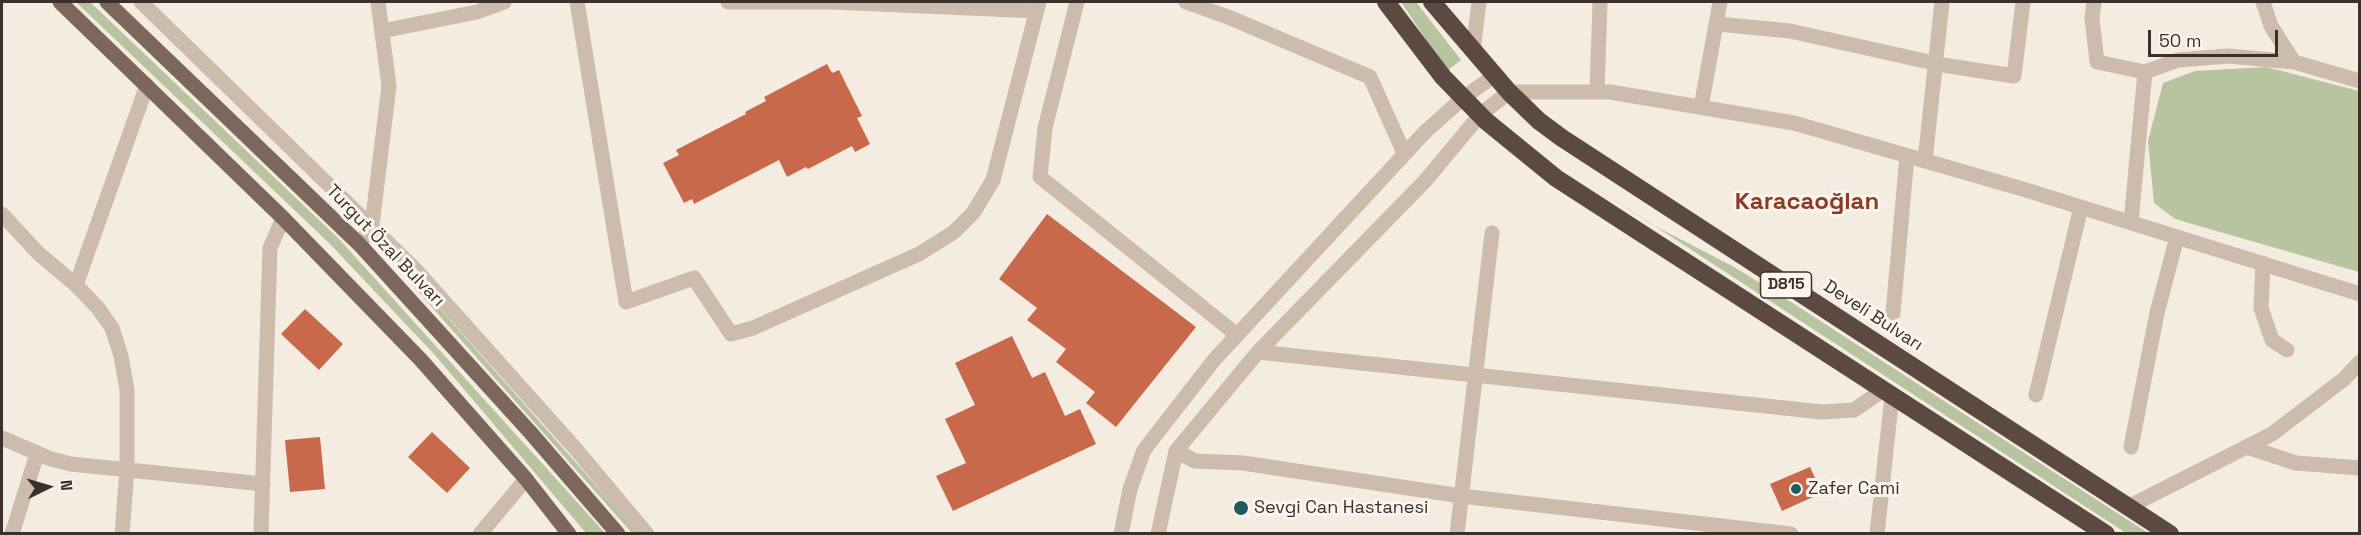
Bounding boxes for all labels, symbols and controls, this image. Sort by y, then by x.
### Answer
scale bar [2151,18,2282,56]
text: 50 m [2159,29,2201,52]
street label: Turgut Özal Bulvarı [321,181,449,311]
district label: Karacaoğlan [1735,188,1879,216]
road number: D815 [1760,272,1812,298]
street label: Develi Bulvarı [1819,276,1927,356]
north arrow [18,457,78,517]
place label: Zafer Cami [1808,478,1900,500]
text: N [56,479,77,492]
marker: Zafer Cami [1789,482,1803,496]
place label: Sevgi Can Hastanesi [1254,497,1428,519]
marker: Sevgi Can Hastanesi [1232,499,1250,517]

